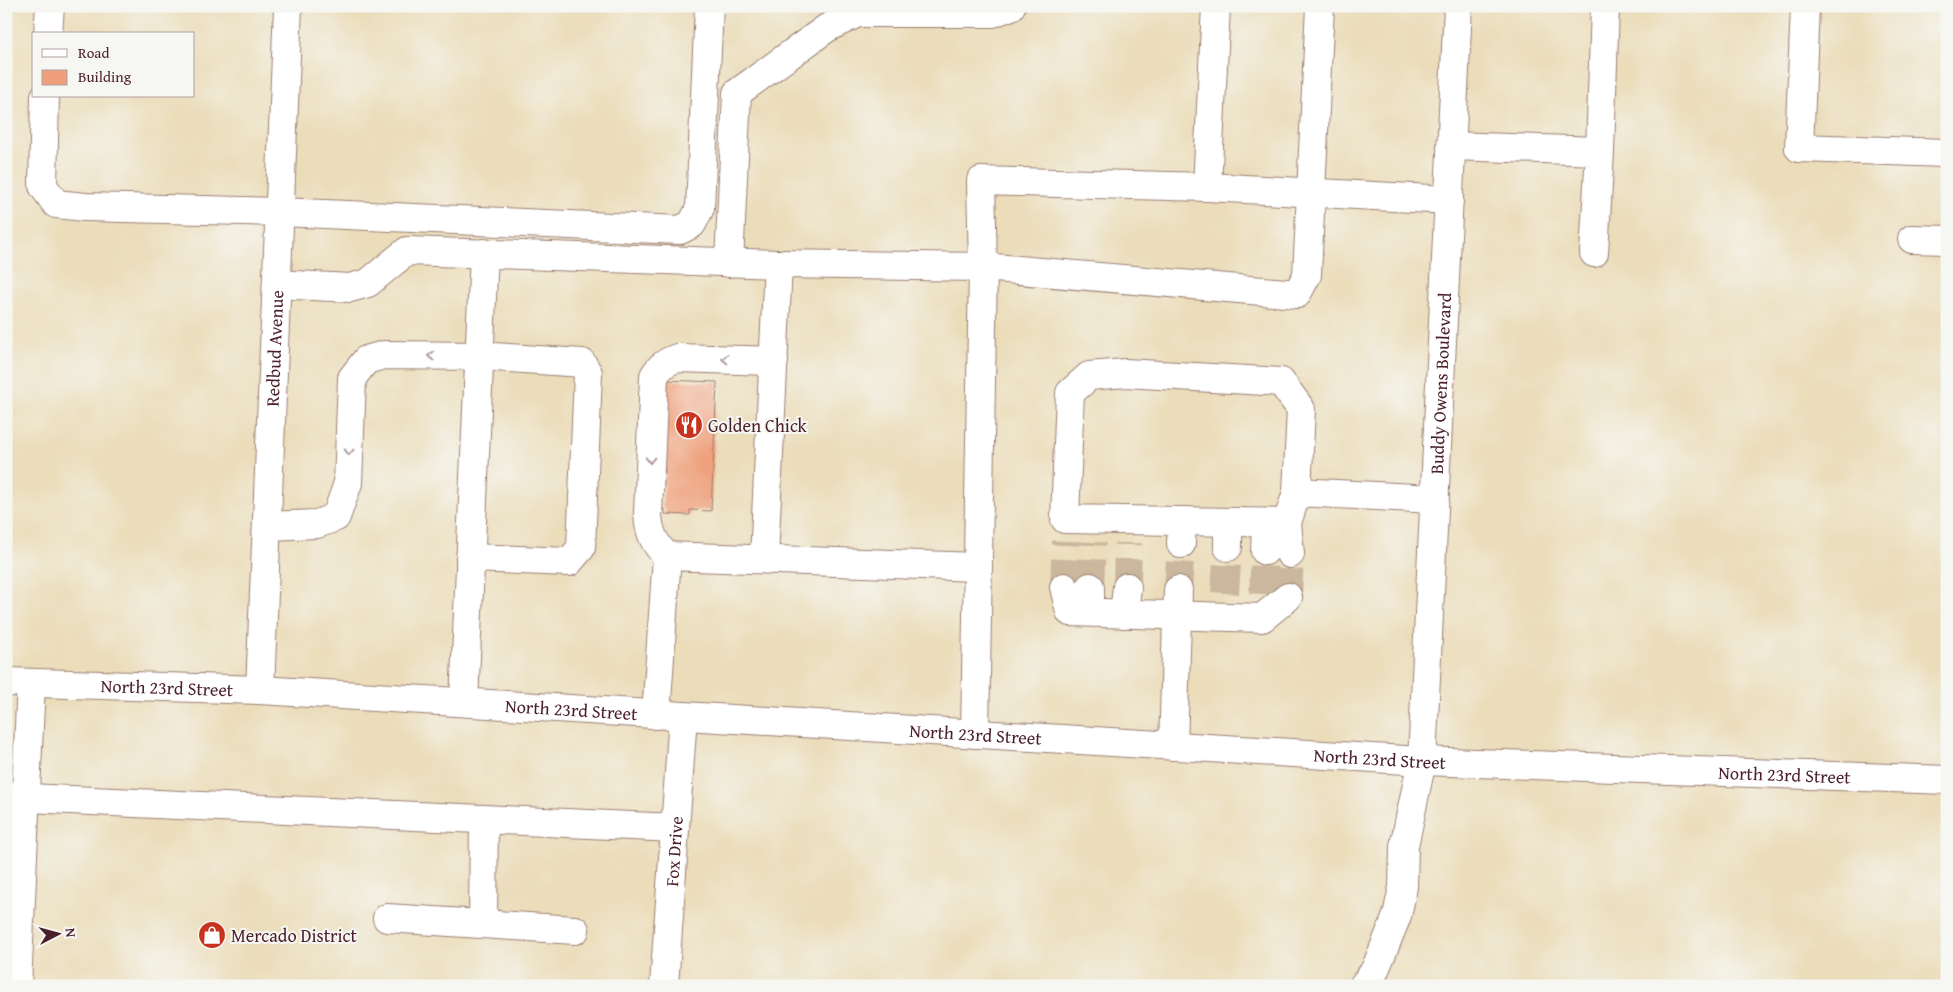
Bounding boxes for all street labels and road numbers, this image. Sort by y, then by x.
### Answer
street label: Redbud Avenue [258,290,290,407]
street label: Buddy Owens Boulevard [1422,292,1458,475]
street label: North 23rd Street [100,671,234,703]
street label: North 23rd Street [504,692,639,727]
street label: North 23rd Street [909,716,1043,751]
street label: North 23rd Street [1313,741,1447,775]
street label: North 23rd Street [1718,758,1852,790]
street label: Fox Drive [658,815,689,887]

